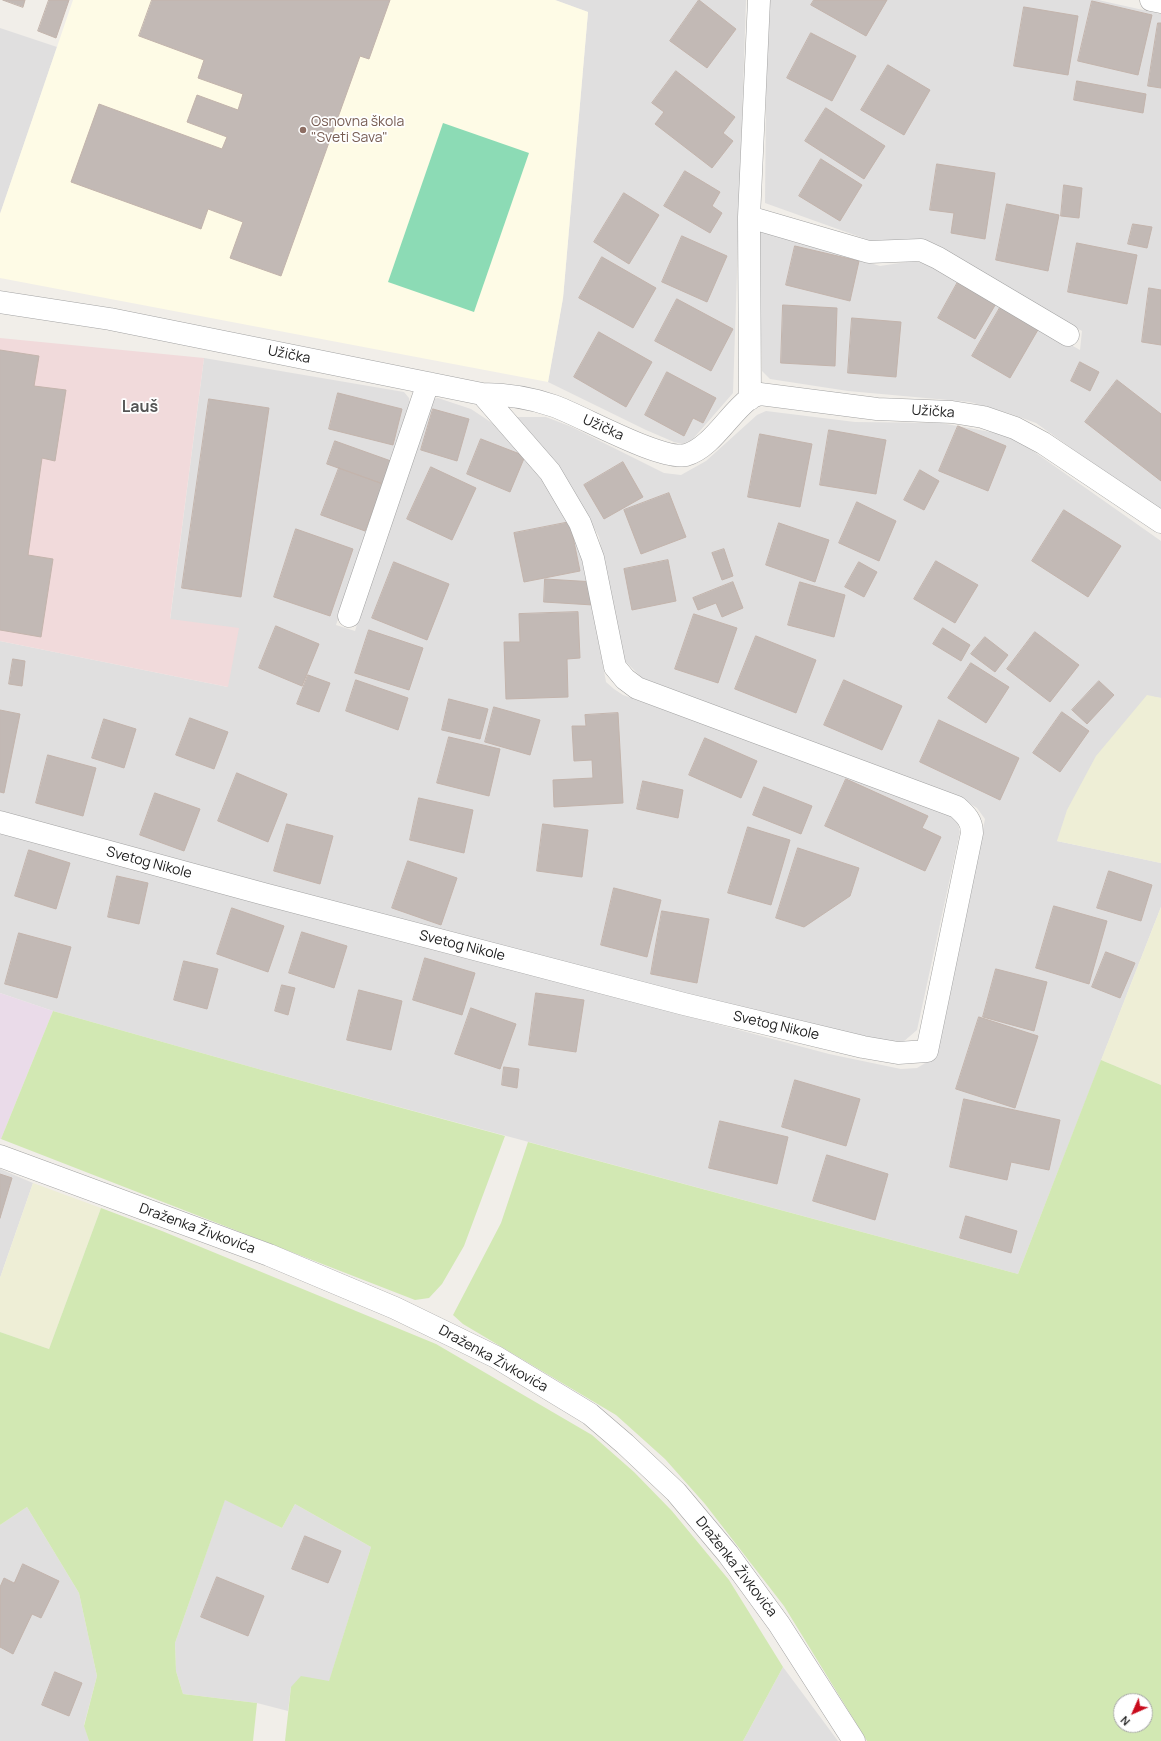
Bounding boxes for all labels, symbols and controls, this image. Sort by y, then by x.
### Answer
place label: Osnovna škola "Sveti Sava" [311,114,404,146]
marker: Osnovna škola "Sveti Sava" [298,125,308,135]
street label: Užička [266,343,312,367]
district label: Lauš [122,398,158,418]
street label: Užička [911,402,955,422]
street label: Užička [580,412,626,444]
street label: Svetog Nikole [104,844,194,882]
street label: Svetog Nikole [417,927,507,965]
street label: Svetog Nikole [731,1008,821,1044]
street label: Draženka Živkovića [137,1200,257,1258]
street label: Draženka Živkovića [435,1322,551,1396]
street label: Draženka Živkovića [692,1514,780,1620]
north arrow [1113,1693,1153,1733]
text: N [1117,1713,1133,1729]

